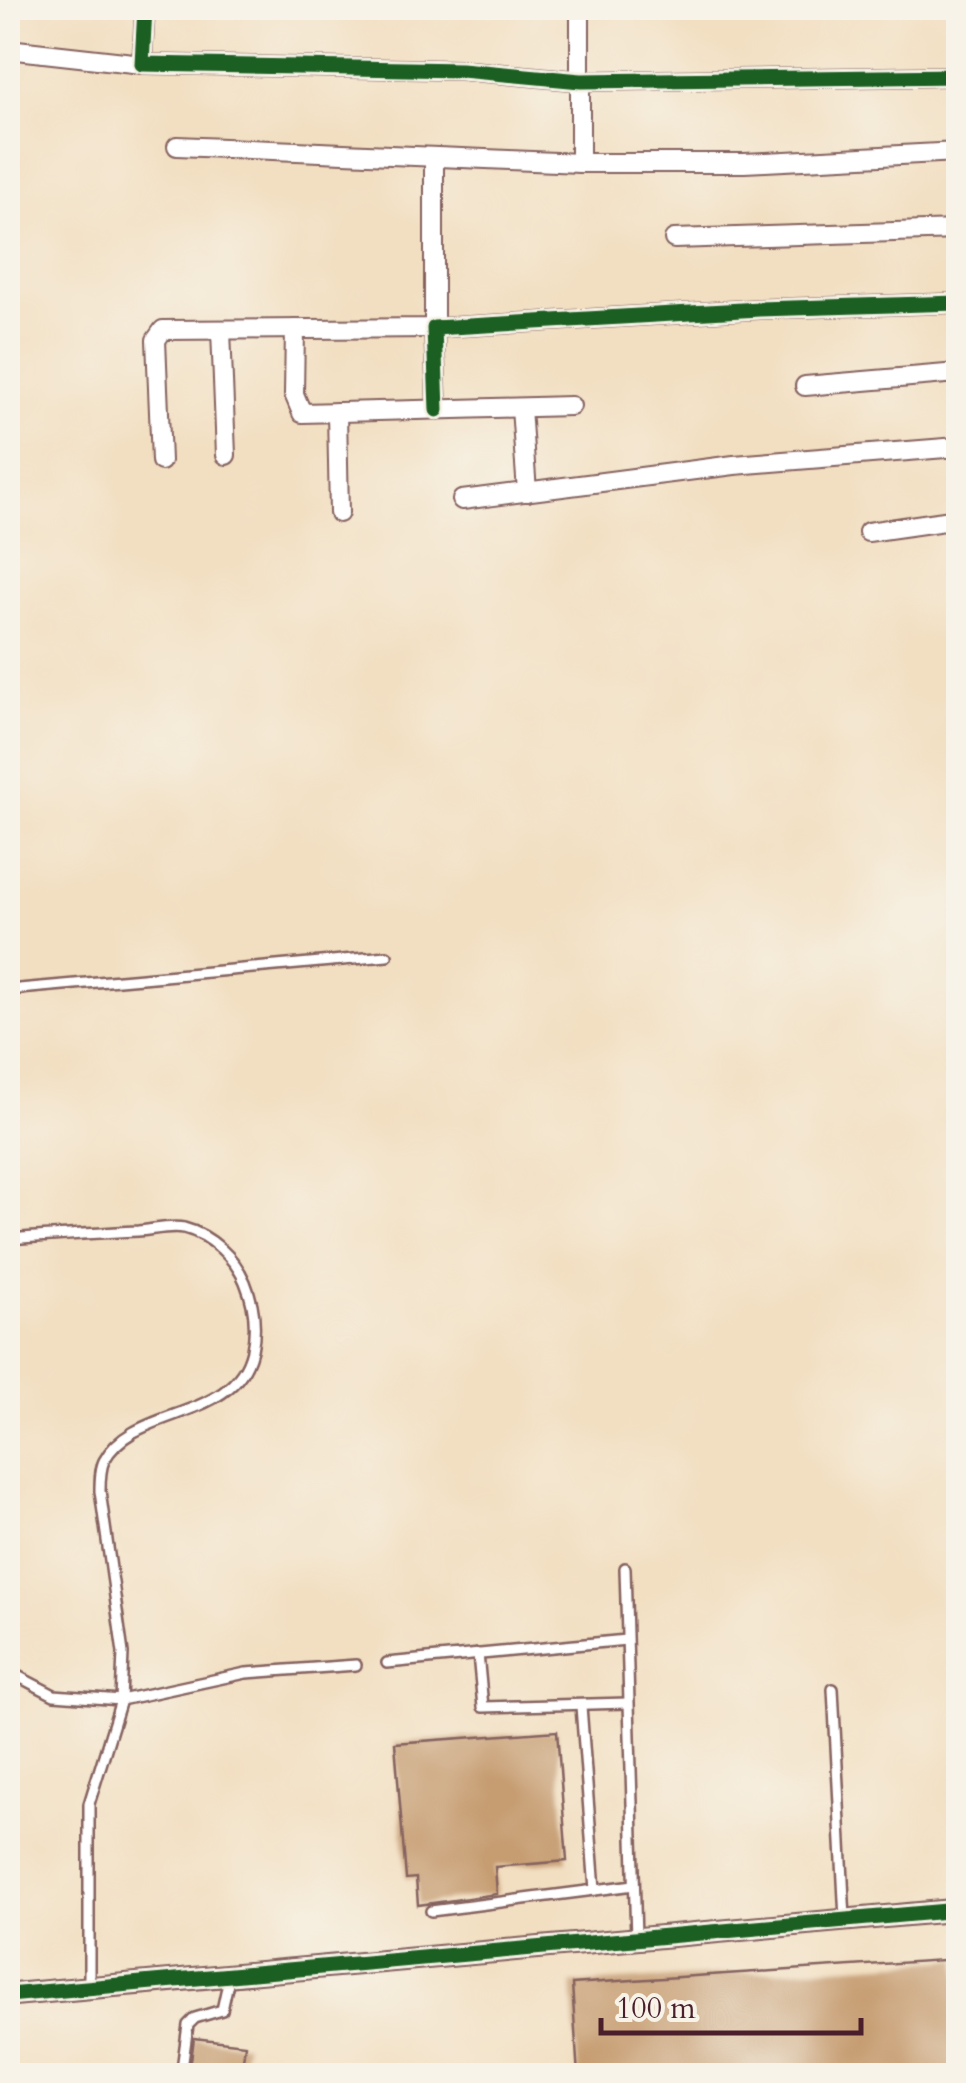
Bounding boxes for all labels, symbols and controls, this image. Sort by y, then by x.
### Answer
scale bar [601,1973,861,2035]
text: 100 m [616,1988,696,2029]

